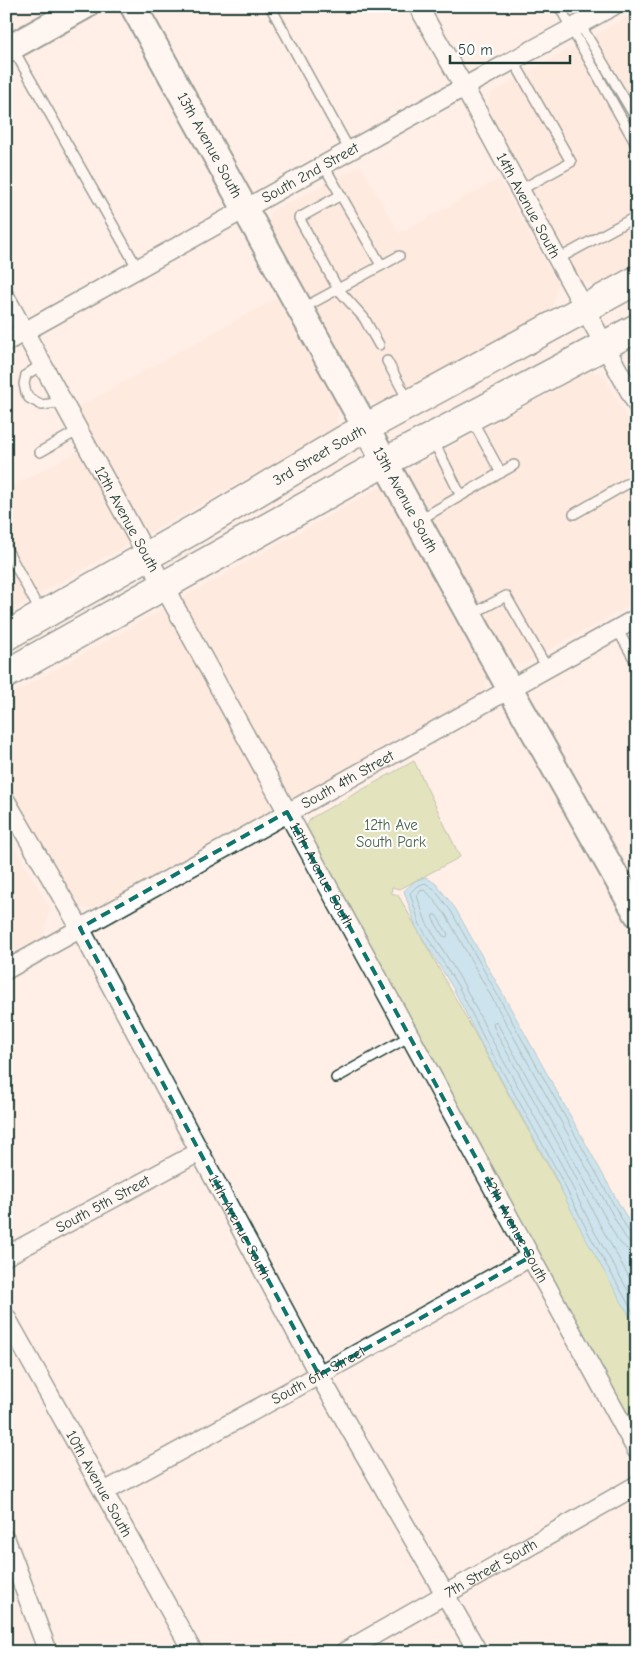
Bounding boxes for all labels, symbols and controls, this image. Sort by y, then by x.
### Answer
scale bar [450,32,570,64]
text: 50 m [458,41,493,59]
street label: 13th Avenue South [173,89,246,201]
street label: South 2nd Street [259,138,362,207]
street label: 14th Avenue South [492,150,564,261]
street label: 3rd Street South [270,421,369,489]
street label: 13th Avenue South [369,444,442,556]
street label: 12th Avenue South [91,463,163,575]
street label: South 4th Street [298,746,398,813]
park label: 12th Ave South Park [356,816,427,851]
street label: 12th Avenue South [286,819,358,931]
street label: South 5th Street [53,1171,154,1236]
street label: 11th Avenue South [205,1171,275,1282]
street label: 12th Avenue South [480,1173,552,1286]
street label: South 6th Street [268,1342,369,1408]
street label: 10th Avenue South [62,1427,136,1540]
street label: 7th Street South [441,1535,540,1602]

